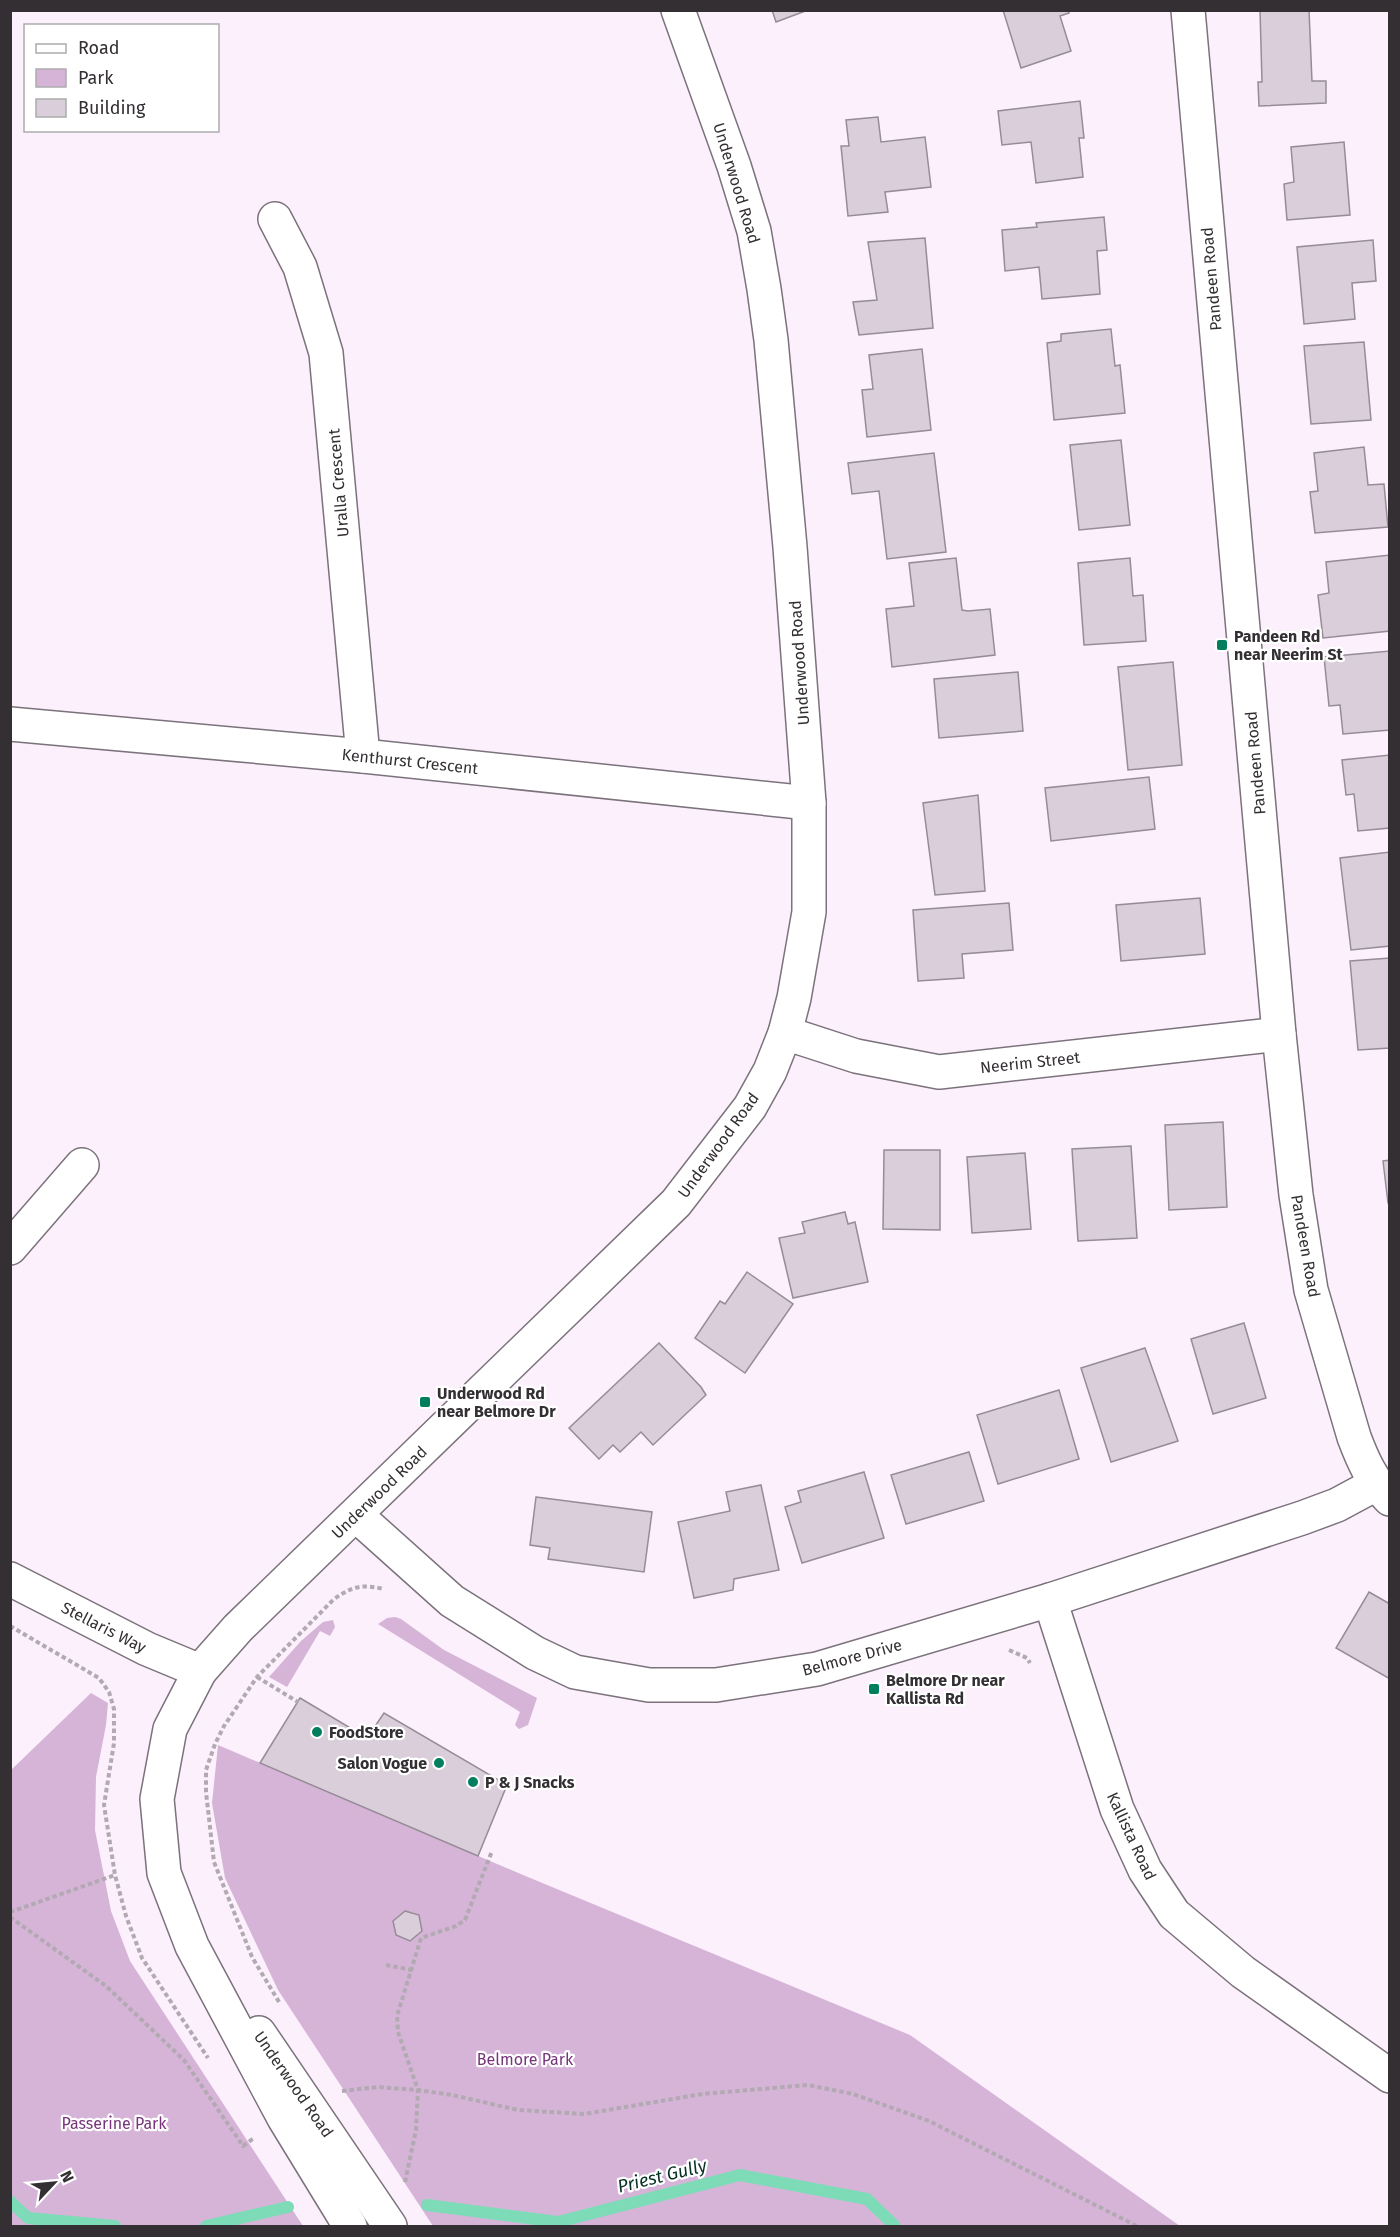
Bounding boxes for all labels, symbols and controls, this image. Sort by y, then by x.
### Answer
legend [24,24,219,132]
text: Road [78,37,120,59]
text: Park [78,67,114,89]
text: Building [78,97,146,119]
street label: Underwood Road [709,120,764,246]
street label: Pandeen Road [1198,226,1225,332]
street label: Uralla Crescent [324,428,353,538]
street label: Underwood Road [786,600,813,726]
place label: Pandeen Rd near Neerim St [1234,627,1344,664]
marker: Pandeen Rd near Neerim St [1215,638,1229,652]
street label: Pandeen Road [1242,710,1269,816]
street label: Kenthurst Crescent [341,745,479,778]
street label: Neerim Street [979,1048,1081,1077]
street label: Underwood Road [674,1089,763,1202]
street label: Pandeen Road [1287,1193,1324,1299]
place label: Underwood Rd near Belmore Dr [437,1384,556,1421]
marker: Underwood Rd near Belmore Dr [418,1395,432,1409]
street label: Underwood Road [328,1442,431,1543]
street label: Stellaris Way [58,1598,149,1657]
street label: Belmore Drive [800,1635,904,1680]
place label: Belmore Dr near Kallista Rd [886,1671,1005,1708]
marker: Belmore Dr near Kallista Rd [867,1682,881,1696]
place label: FoodStore [329,1723,404,1742]
marker: FoodStore [310,1725,324,1739]
place label: Salon Vogue [337,1754,427,1773]
marker: Salon Vogue [432,1756,446,1770]
place label: P & J Snacks [485,1773,575,1792]
marker: P & J Snacks [466,1775,480,1789]
street label: Kallista Road [1103,1789,1160,1883]
street label: Underwood Road [250,2028,337,2141]
park label: Belmore Park [477,2050,574,2069]
park label: Passerine Park [62,2114,167,2133]
north arrow [24,2153,84,2213]
water label: Priest Gully [615,2154,710,2198]
text: N [56,2168,78,2186]

